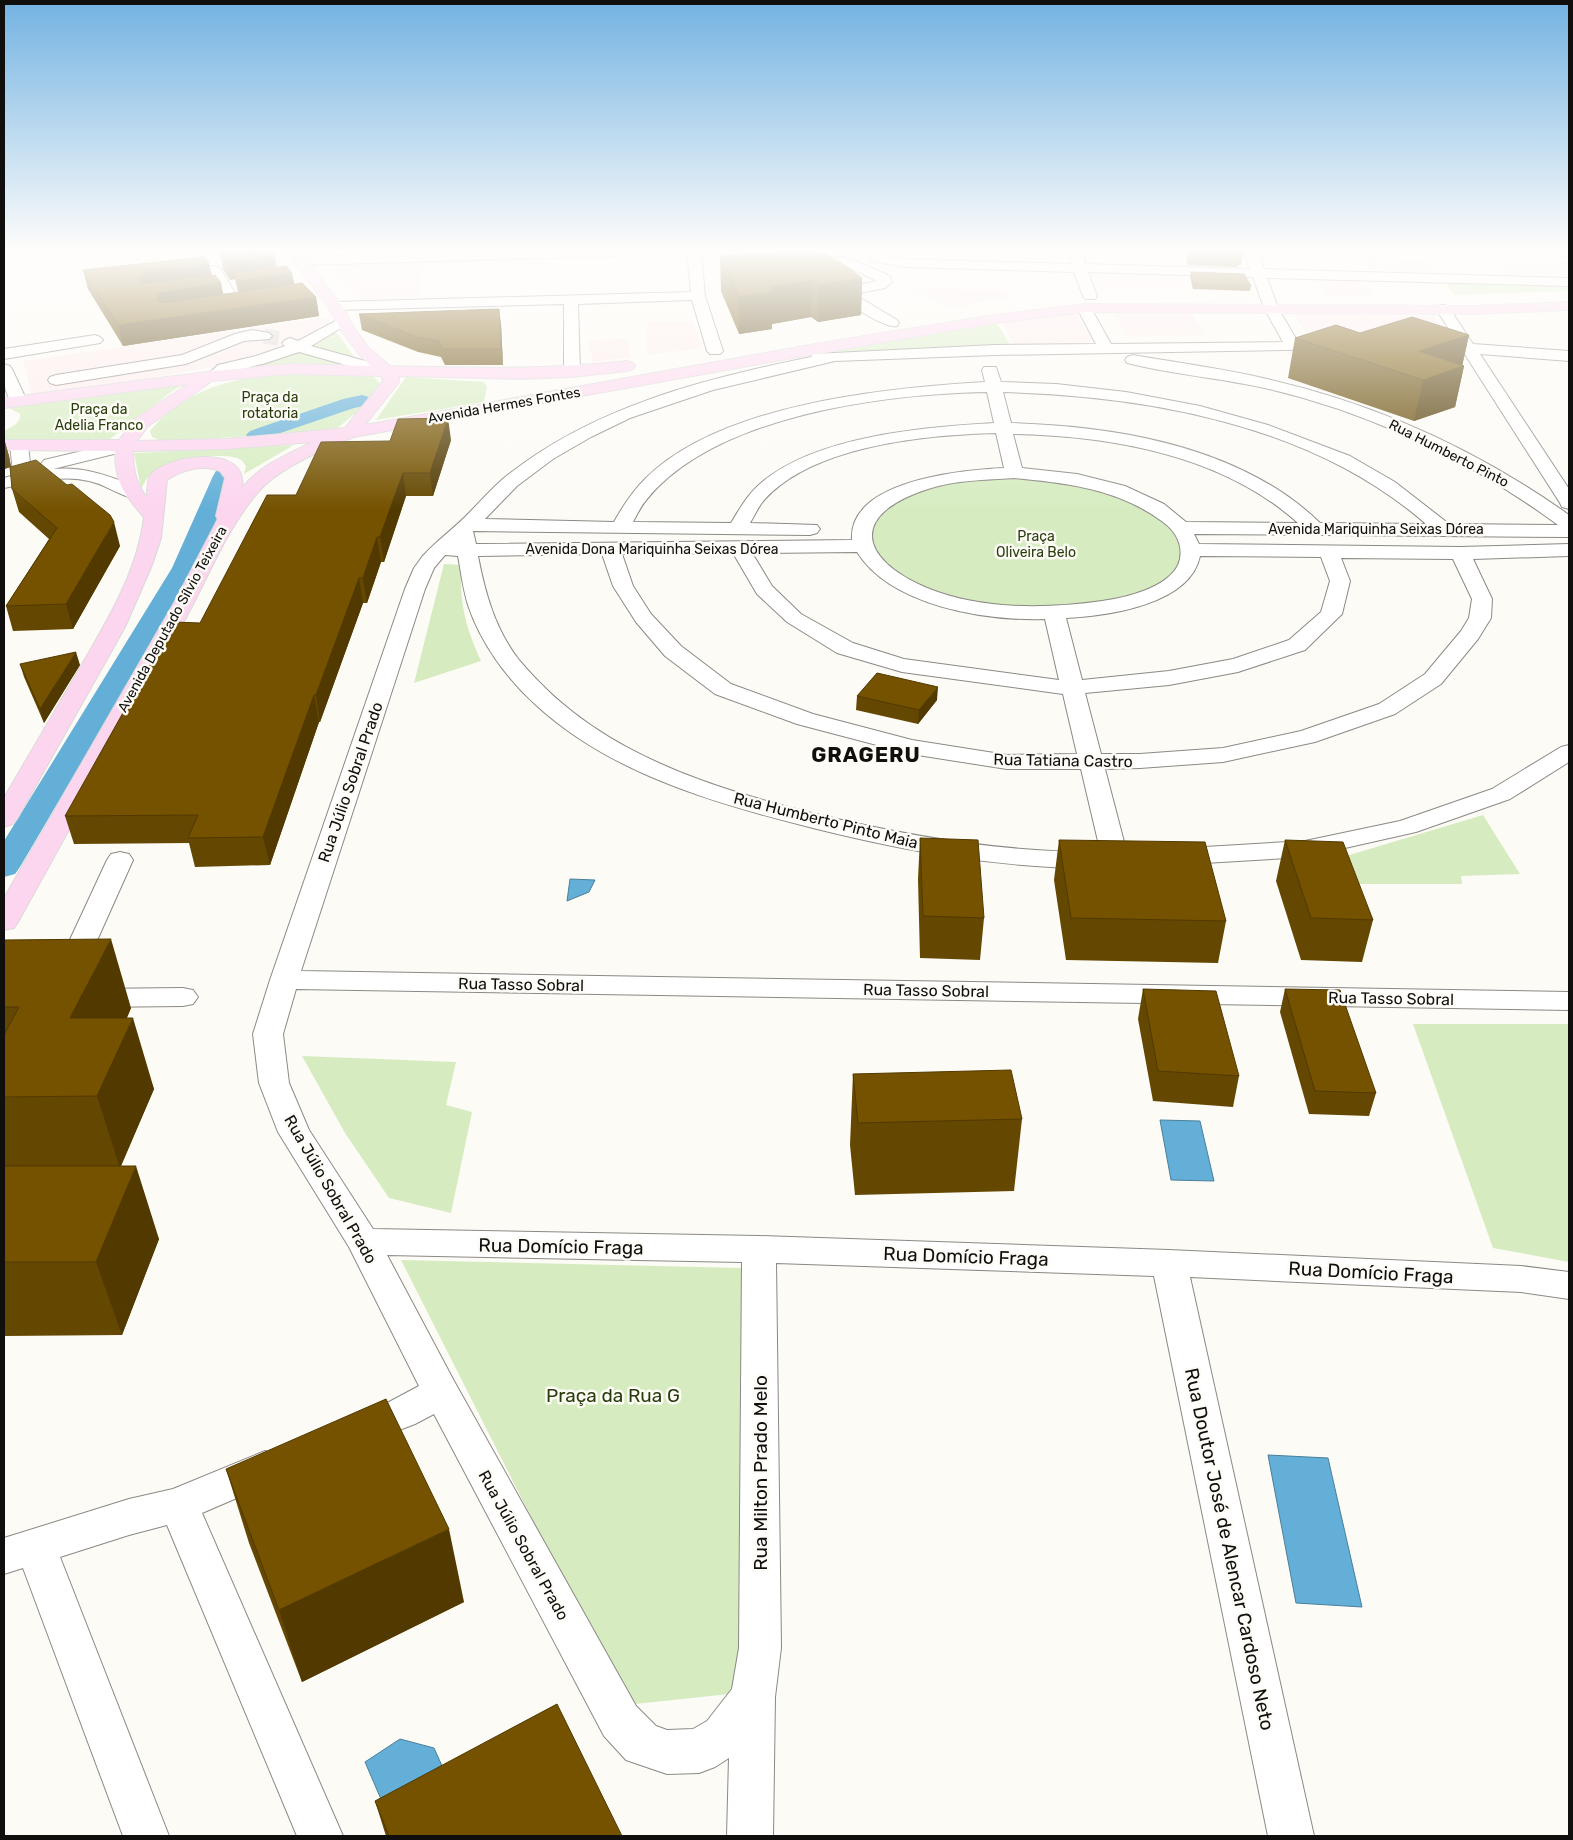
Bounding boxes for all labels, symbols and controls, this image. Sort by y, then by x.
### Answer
street label: Avenida Hermes Fontes [427,384,582,427]
park label: Praça da rotatoria [242,389,298,422]
park label: Praça da Adelia Franco [55,401,143,434]
street label: Rua Humberto Pinto [1386,416,1512,491]
street label: Avenida Mariquinha Seixas Dórea [1268,521,1484,538]
street label: Avenida Deputado Sílvio Teixeira [114,523,231,715]
park label: Praça Oliveira Belo [996,528,1076,561]
street label: Avenida Dona Mariquinha Seixas Dórea [526,541,778,558]
street label: Rua Júlio Sobral Prado [314,699,387,865]
district label: GRAGERU [811,742,921,767]
street label: Rua Tatiana Castro [993,750,1133,771]
street label: Rua Humberto Pinto Maia [732,788,920,853]
street label: Rua Tasso Sobral [458,974,584,995]
street label: Rua Tasso Sobral [863,980,989,1001]
street label: Rua Tasso Sobral [1328,988,1454,1009]
street label: Rua Júlio Sobral Prado [280,1112,381,1267]
street label: Rua Domício Fraga [478,1234,644,1259]
street label: Rua Domício Fraga [883,1242,1049,1271]
street label: Rua Domício Fraga [1288,1257,1454,1288]
street label: Rua Doutor José de Alencar Cardoso Neto [1180,1366,1279,1732]
street label: Rua Milton Prado Melo [749,1375,772,1571]
park label: Praça da Rua G [546,1384,680,1407]
street label: Rua Júlio Sobral Prado [474,1467,573,1624]

